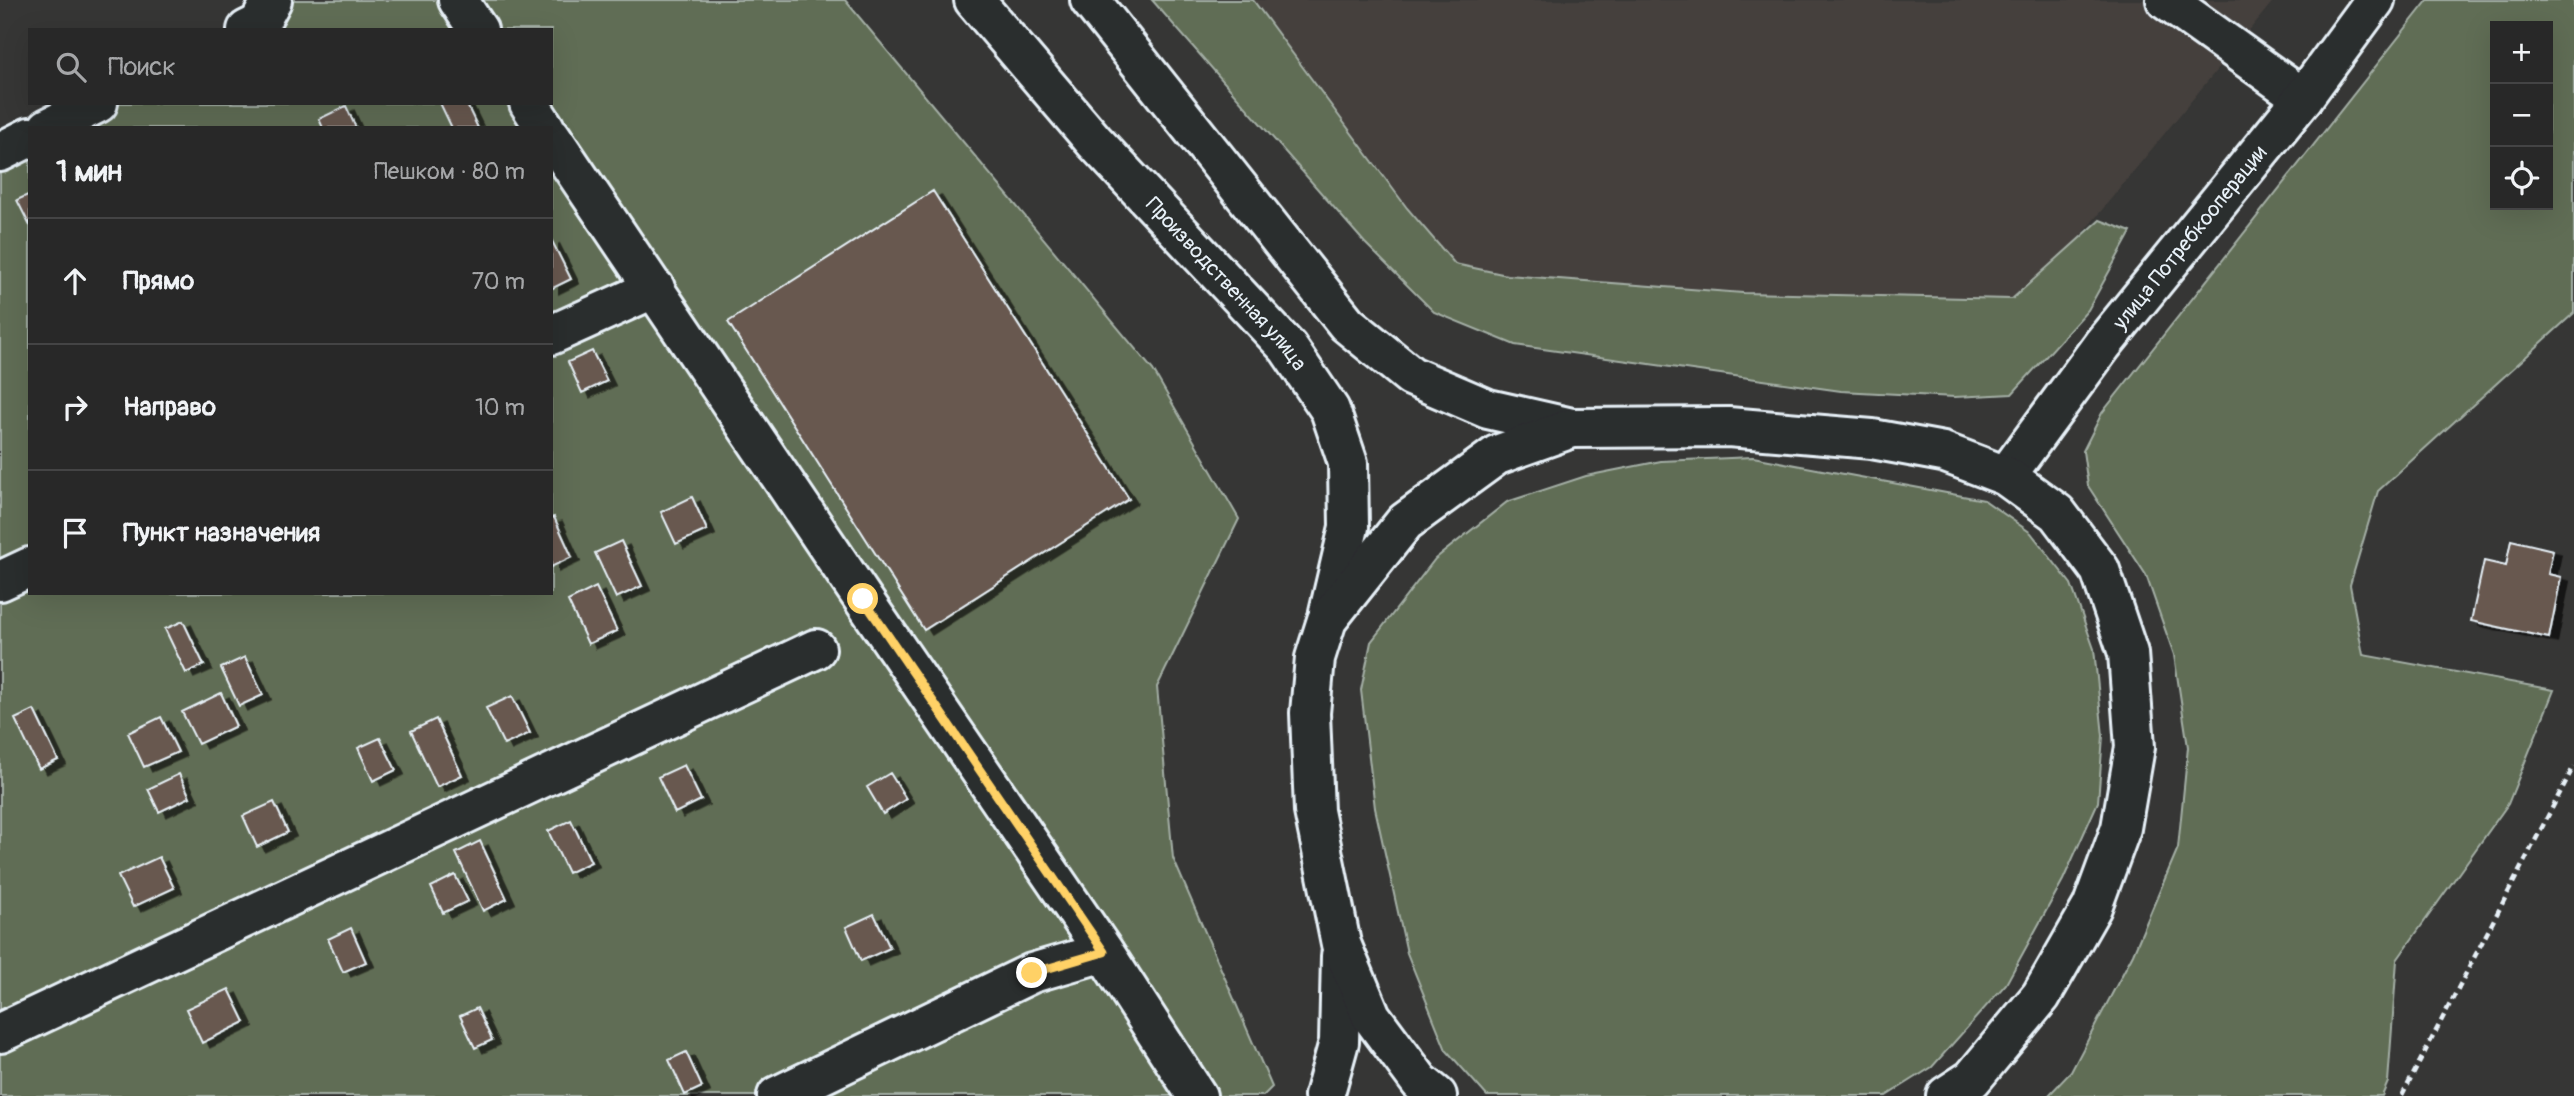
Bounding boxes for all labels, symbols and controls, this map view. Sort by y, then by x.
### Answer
map controls [2490,21,2553,210]
button: + [2490,21,2553,84]
search box [28,28,553,105]
icon: search [52,48,90,86]
text: Поиск [108,51,176,83]
button: − [2490,84,2553,147]
street label: улица Потребкооперации [2106,140,2273,336]
button: locate [2490,147,2553,210]
text: 1 мин [56,153,122,190]
text: Пешком · 80 m [374,157,525,186]
street label: Производственная улица [1140,192,1312,376]
icon: ahead [56,262,94,300]
text: Прямо [123,265,194,297]
text: 70 m [472,267,525,296]
icon: right [56,388,94,426]
text: Направо [123,391,216,423]
text: 10 m [475,393,525,422]
icon: arrive [56,514,94,552]
text: Пункт назначения [123,517,320,549]
route start [847,583,878,614]
route end [1016,957,1047,988]

